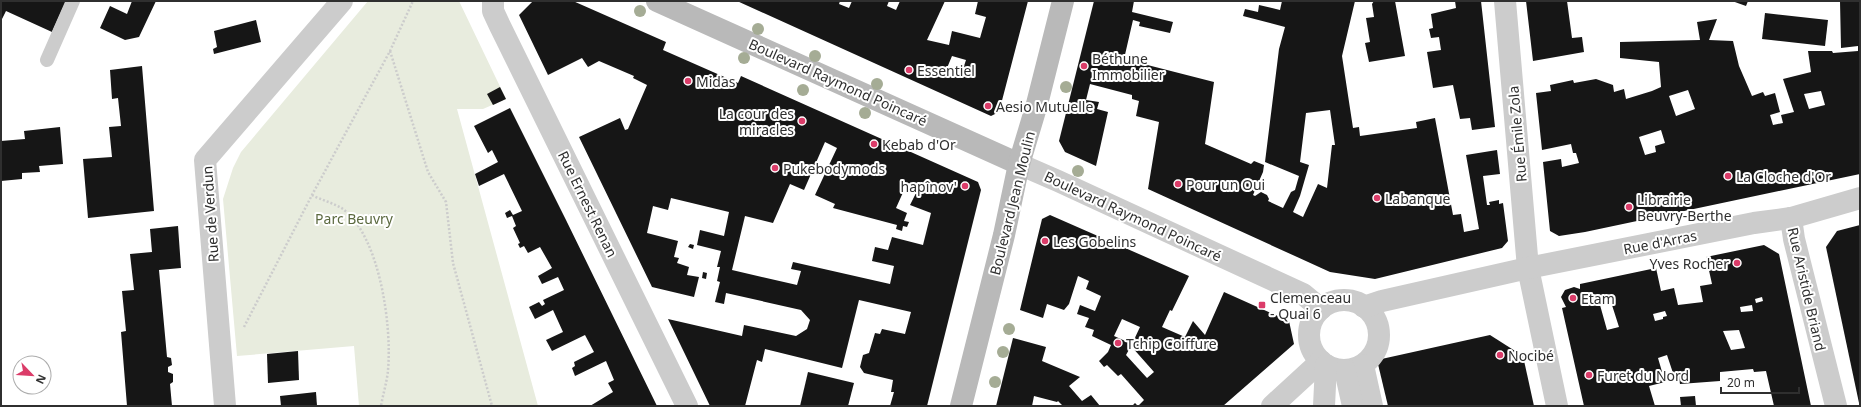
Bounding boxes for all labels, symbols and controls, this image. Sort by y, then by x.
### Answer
street label: Boulevard Raymond Poincaré [746,34,930,130]
place label: Béthune Immobilier [1092,49,1165,84]
place label: Essentiel [917,61,975,80]
marker: Béthune Immobilier [1079,61,1089,71]
marker: Essentiel [904,65,914,75]
place label: Midas [696,72,736,91]
marker: Midas [683,76,693,86]
street label: Rue Émile Zola [1503,85,1531,183]
place label: Aesio Mutuelle [996,97,1093,116]
marker: Aesio Mutuelle [983,101,993,111]
place label: La cour des miracles [719,104,794,139]
marker: La cour des miracles [797,116,807,126]
street label: Boulevard Jean Moulin [985,129,1039,277]
place label: Kebab d'Or [882,135,956,154]
marker: Kebab d'Or [869,139,879,149]
street label: Rue Ernest Renan [554,148,622,260]
place label: Pukebodymods [783,159,885,178]
marker: Pukebodymods [770,163,780,173]
street label: Rue de Verdun [197,165,223,263]
street label: Boulevard Raymond Poincaré [1041,166,1225,266]
place label: La Cloche d'Or [1736,167,1831,186]
marker: La Cloche d'Or [1723,171,1733,181]
place label: Pour un Oui [1186,175,1265,194]
place label: hapînov' [901,177,957,196]
marker: Pour un Oui [1173,179,1183,189]
marker: hapînov' [960,181,970,191]
place label: Labanque [1385,189,1451,208]
place label: Librairie Beuvry-Berthe [1637,190,1732,225]
marker: Labanque [1372,193,1382,203]
marker: Librairie Beuvry-Berthe [1624,202,1634,212]
park label: Parc Beuvry [315,209,394,228]
street label: Rue Aristide Briand [1784,225,1830,353]
street label: Rue d'Arras [1622,226,1699,258]
place label: Les Gobelins [1053,232,1137,251]
marker: Les Gobelins [1040,236,1050,246]
place label: Yves Rocher [1649,254,1729,273]
marker: Yves Rocher [1732,258,1742,268]
place label: Clemenceau - Quai 6 [1270,288,1351,323]
place label: Etam [1581,289,1615,308]
marker: Etam [1568,293,1578,303]
marker: Clemenceau - Quai 6 [1257,300,1267,310]
place label: Tchip Coiffure [1126,334,1217,353]
marker: Tchip Coiffure [1113,338,1123,348]
place label: Nocibé [1508,346,1554,365]
marker: Nocibé [1495,350,1505,360]
north arrow [12,355,52,395]
place label: Furet du Nord [1597,366,1689,385]
scale bar [1721,369,1799,395]
marker: Furet du Nord [1584,370,1594,380]
text: N [33,372,50,387]
text: 20 m [1727,374,1755,391]

